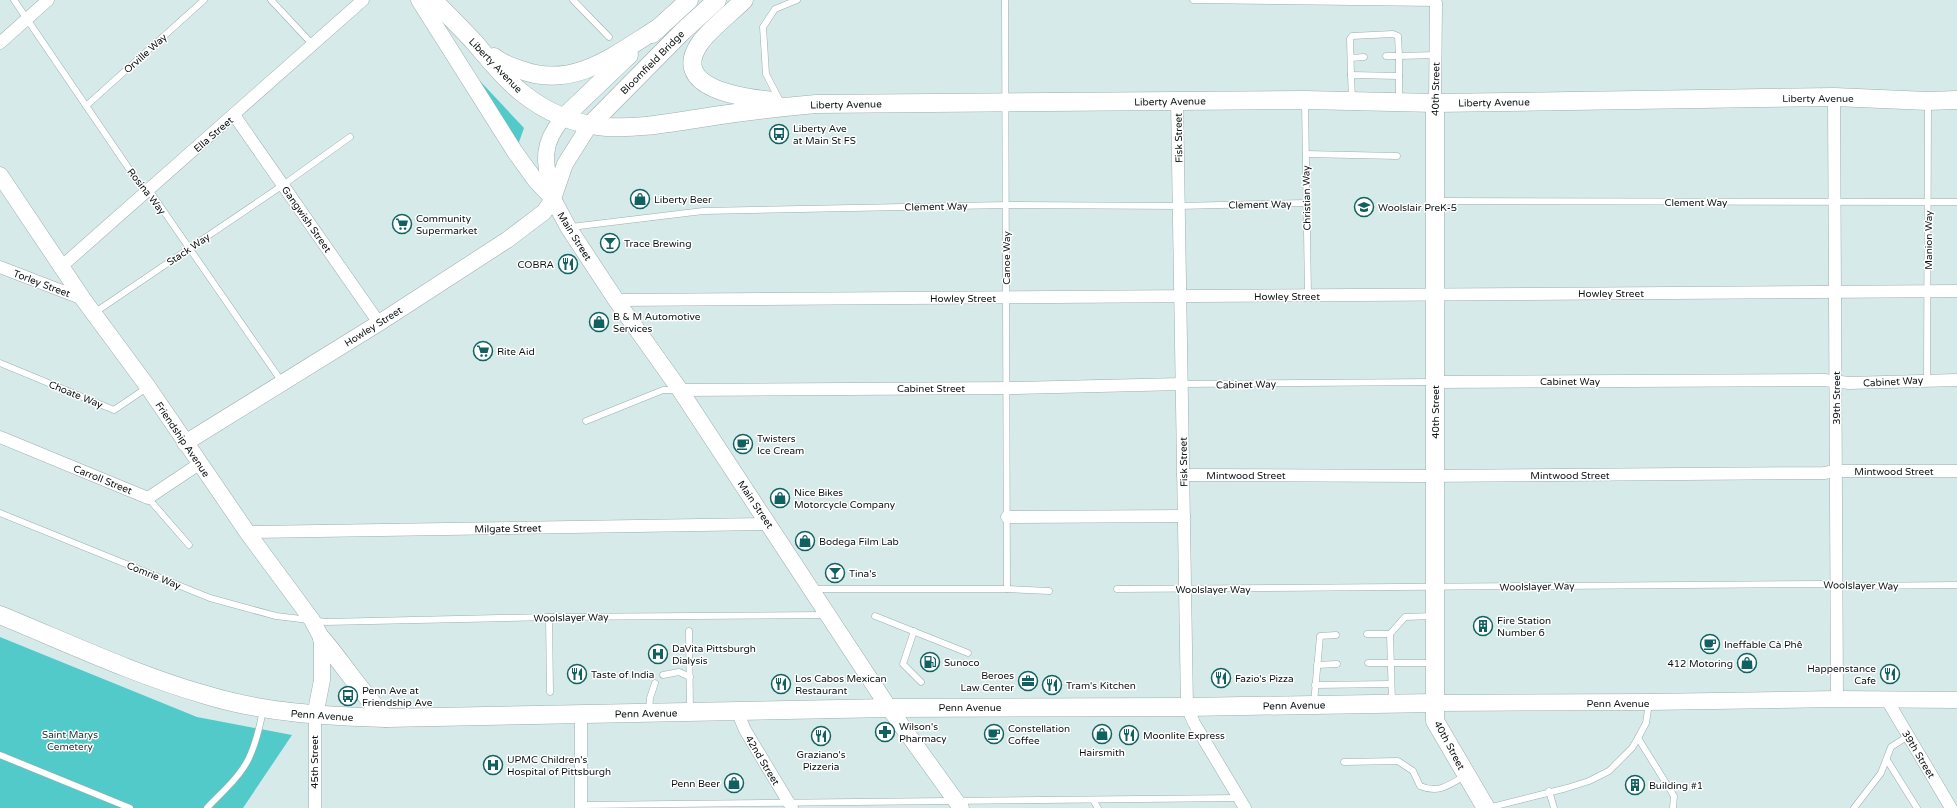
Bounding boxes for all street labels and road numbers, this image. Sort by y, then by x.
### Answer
street label: Bloomfield Bridge [618,28,687,97]
street label: Orville Way [122,31,170,76]
street label: Liberty Avenue [466,36,525,96]
street label: 40th Street [1430,62,1442,116]
street label: Liberty Avenue [1782,93,1854,105]
street label: Liberty Avenue [1134,95,1206,109]
street label: Liberty Avenue [1458,96,1530,110]
street label: Liberty Avenue [810,98,882,112]
street label: Fisk Street [1173,113,1185,163]
street label: Ella Street [192,114,236,155]
street label: Christian Way [1300,165,1314,231]
street label: Rosina Way [124,166,168,218]
street label: Gangwish Street [279,184,334,255]
street label: Clement Way [1665,197,1728,209]
street label: Clement Way [1228,198,1292,212]
street label: Clement Way [904,200,968,214]
street label: Main Street [554,210,594,263]
street label: Manion Way [1923,210,1935,270]
street label: Stack Way [165,231,213,269]
street label: Canoe Way [1001,231,1013,285]
street label: Torley Street [11,268,72,300]
street label: Howley Street [1578,288,1644,300]
street label: Howley Street [1254,291,1320,303]
street label: Howley Street [930,293,996,305]
street label: Howley Street [342,304,405,349]
street label: 39th Street [1831,371,1843,425]
street label: Cabinet Way [1863,374,1924,390]
street label: Cabinet Way [1540,376,1601,388]
street label: Cabinet Way [1216,378,1277,392]
street label: Choate Way [47,379,105,411]
street label: Cabinet Street [897,383,965,395]
street label: 40th Street [1430,385,1442,439]
street label: Friendship Avenue [153,400,212,480]
street label: Fisk Street [1178,437,1190,487]
street label: Carroll Street [71,463,134,497]
street label: Mintwood Street [1854,466,1934,478]
street label: Mintwood Street [1206,470,1286,482]
street label: Mintwood Street [1530,470,1610,482]
street label: Main Street [735,478,776,531]
street label: Milgate Street [474,522,542,536]
street label: Comrie Way [125,560,183,592]
street label: Woolslayer Way [1823,579,1899,593]
street label: Woolslayer Way [1499,580,1575,594]
street label: Woolslayer Way [1175,584,1251,596]
street label: Woolslayer Way [533,611,609,625]
street label: Penn Avenue [1587,698,1650,710]
street label: Penn Avenue [1263,699,1326,713]
street label: Penn Avenue [939,702,1002,714]
street label: Penn Avenue [615,707,678,721]
street label: Penn Avenue [290,708,354,724]
street label: 40th Street [1431,719,1467,772]
street label: 39th Street [1899,728,1937,781]
street label: 42nd Street [743,733,782,788]
street label: 45th Street [309,735,321,789]

